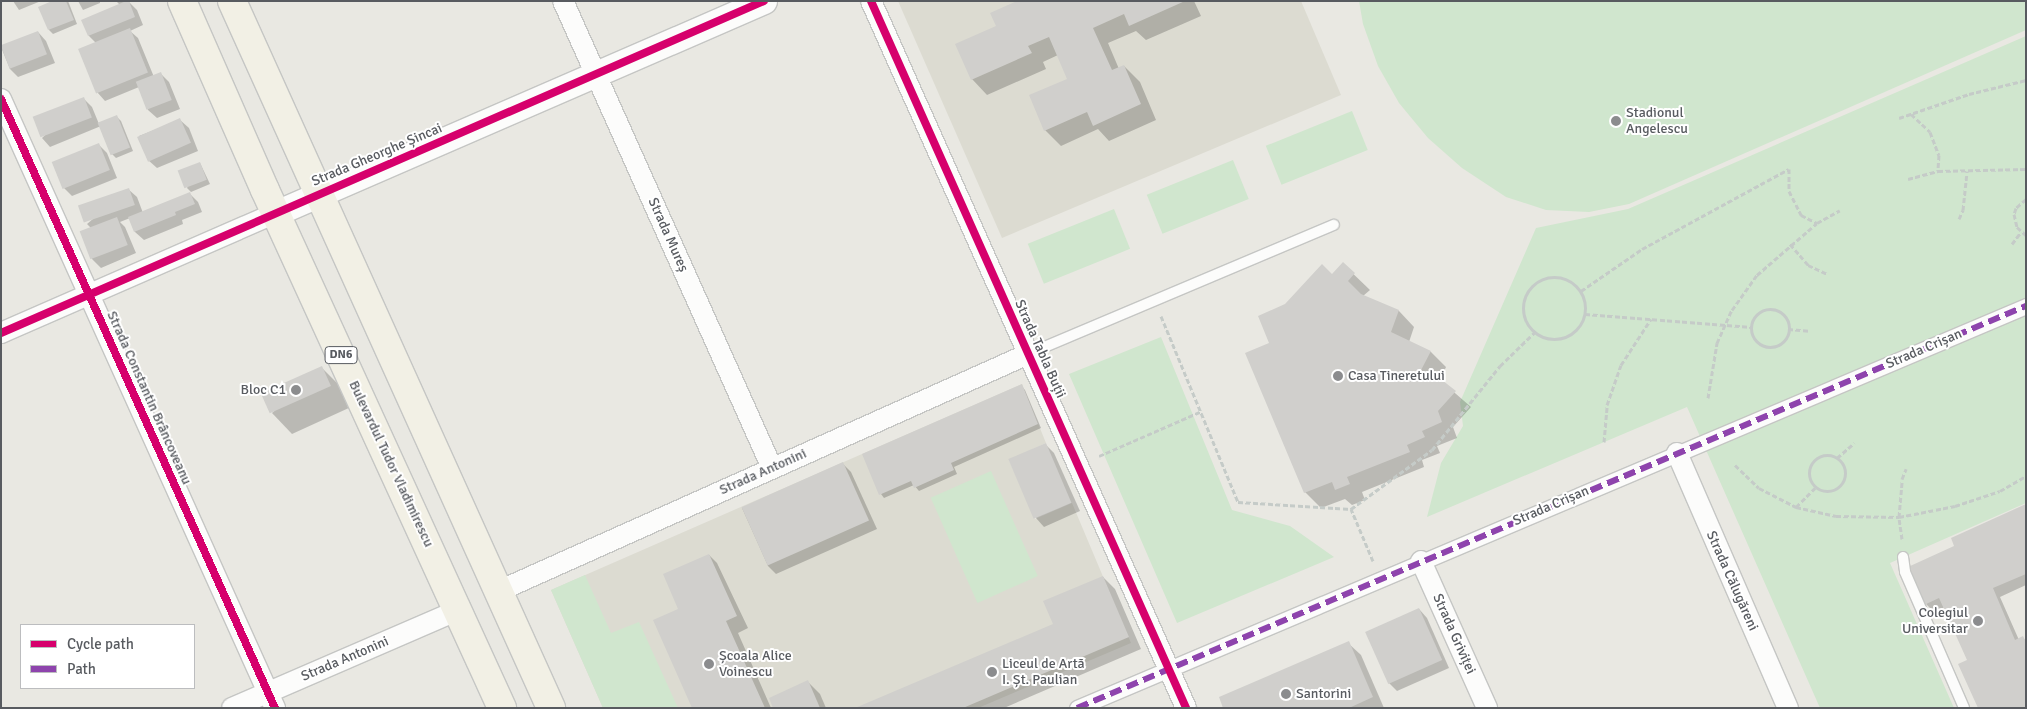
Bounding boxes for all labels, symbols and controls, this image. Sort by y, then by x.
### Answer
place label: Stadionul Angelescu [1626,105,1688,138]
marker: Stadionul Angelescu [1610,115,1622,127]
street label: Strada Gheorghe Șincai [309,120,445,190]
street label: Strada Mureș [644,195,692,275]
street label: Strada Tabla Buții [1011,297,1069,401]
street label: Strada Constantin Brâncoveanu [103,309,195,487]
street label: Strada Crișan [1883,325,1965,373]
road number: DN6 [324,346,358,364]
place label: Casa Tineretului [1348,368,1445,384]
marker: Casa Tineretului [1332,370,1344,382]
street label: Bulevardul Tudor Vladimirescu [345,378,437,550]
place label: Bloc C1 [241,382,286,398]
marker: Bloc C1 [290,384,302,396]
street label: Strada Antonini [717,445,809,499]
street label: Strada Crișan [1510,482,1592,530]
street label: Strada Călugăreni [1703,529,1761,633]
street label: Strada Griviței [1429,591,1479,677]
place label: Colegiul Universitar [1902,605,1968,638]
marker: Colegiul Universitar [1972,615,1984,627]
legend [20,624,195,689]
street label: Strada Antonini [299,633,391,685]
text: Cycle path [67,635,134,653]
place label: Școala Alice Voinescu [719,648,792,680]
place label: Liceul de Artă I. Șt. Paulian [1002,656,1085,689]
marker: Școala Alice Voinescu [703,658,715,670]
text: Path [67,660,96,678]
marker: Liceul de Artă I. Șt. Paulian [986,666,998,678]
place label: Santorini [1296,686,1351,702]
marker: Santorini [1280,688,1292,700]

